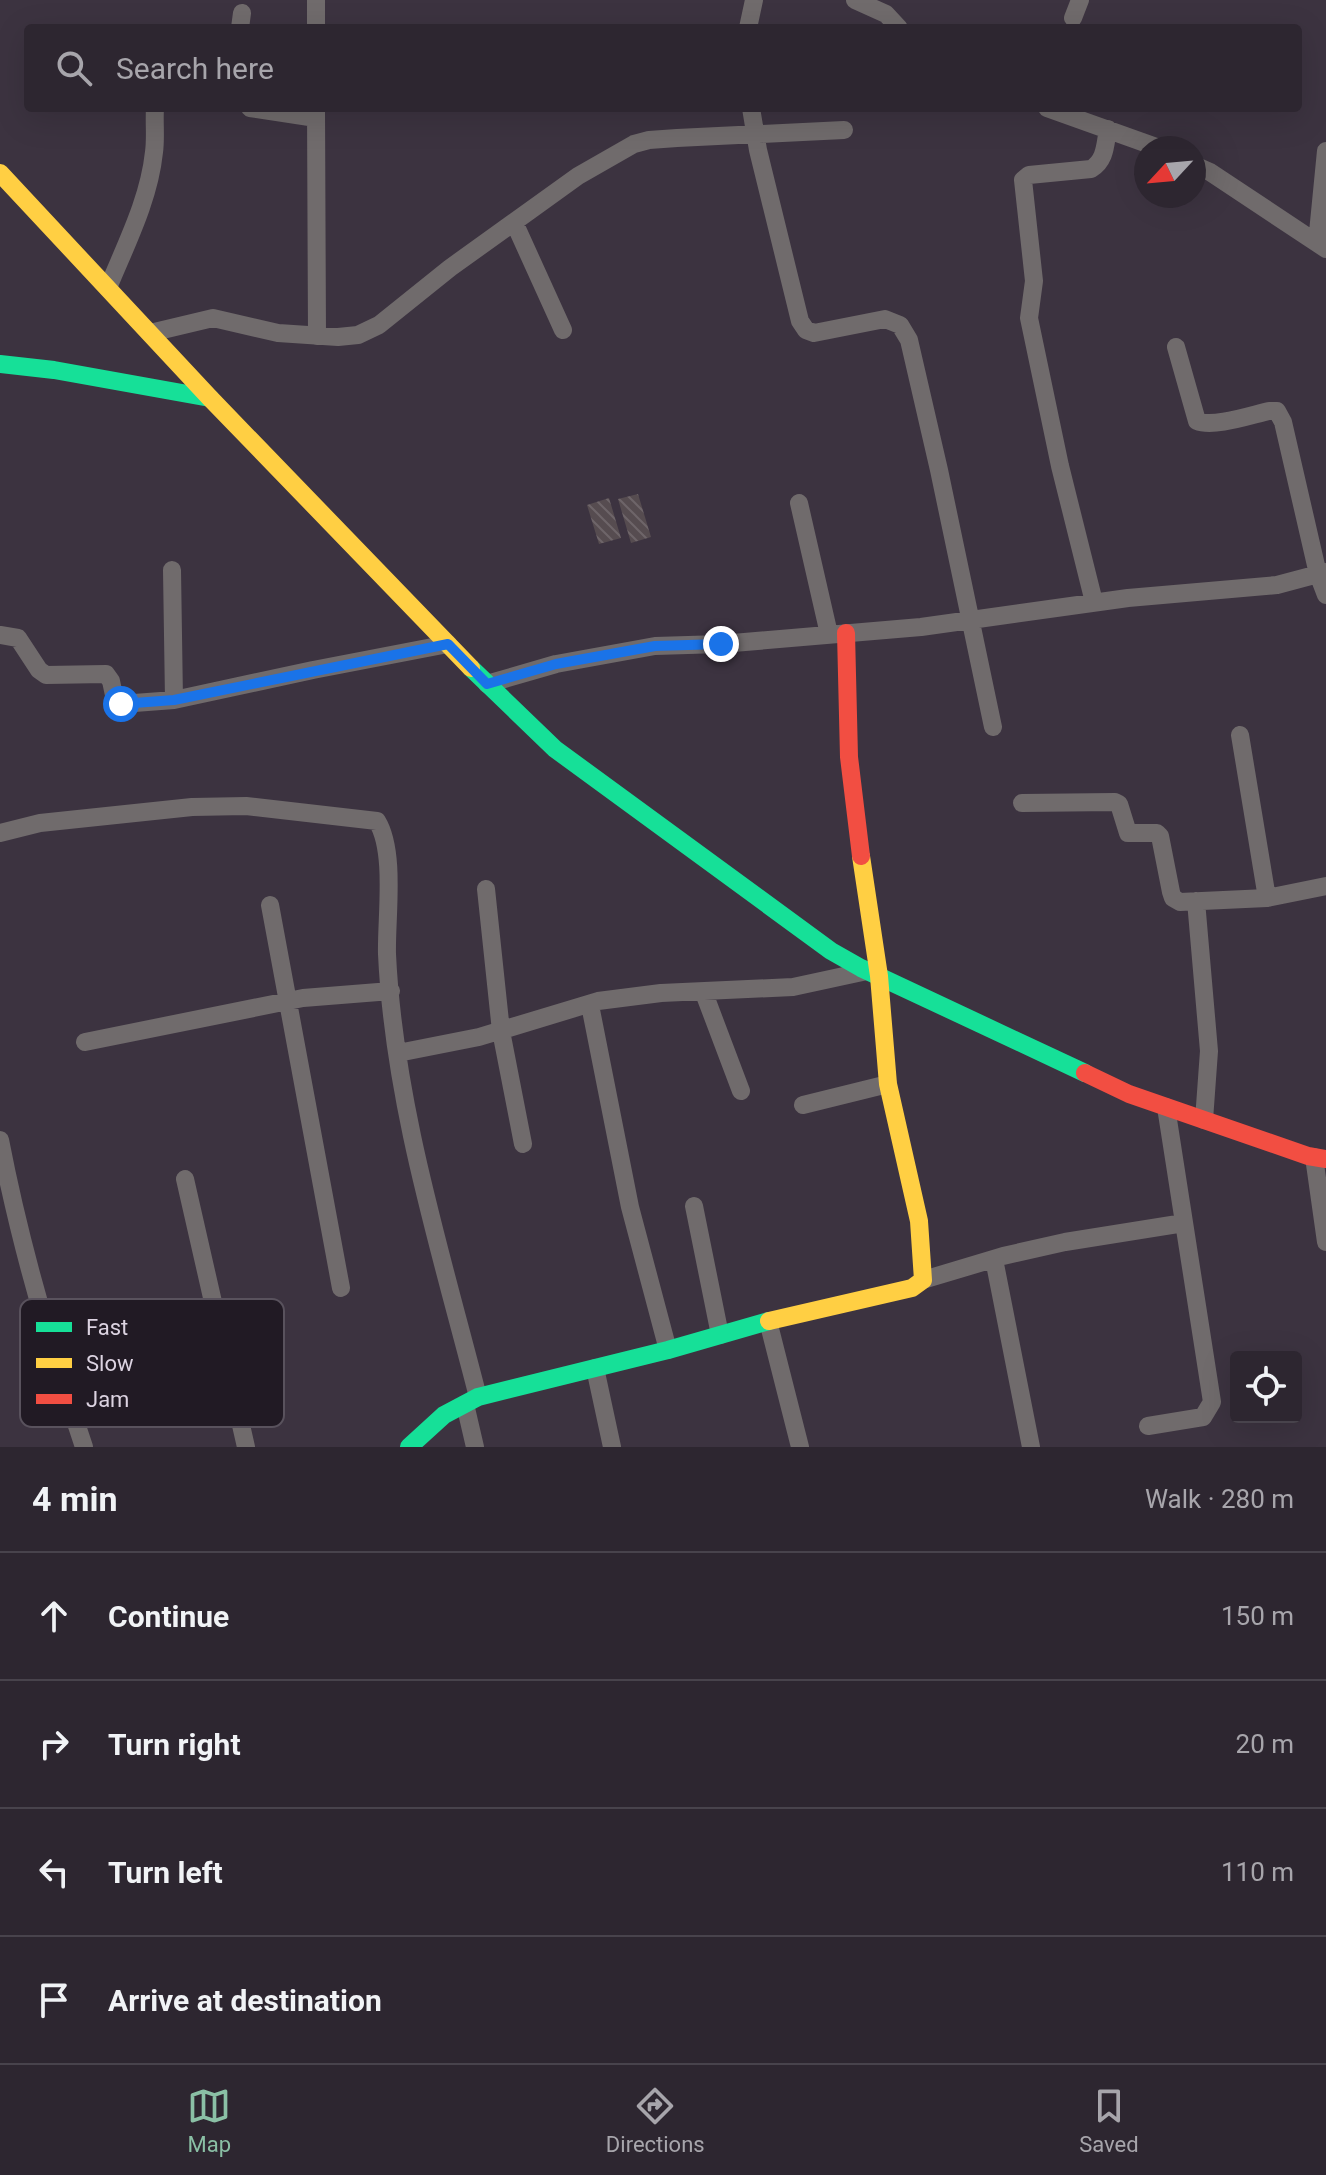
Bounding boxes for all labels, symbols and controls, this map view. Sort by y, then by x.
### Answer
search box [24,24,1302,112]
icon: search [52,46,96,90]
text: Search here [116,51,274,86]
north arrow [1134,136,1206,208]
route end [703,626,739,662]
route start [103,686,139,722]
legend [20,1299,284,1427]
text: Fast [86,1315,128,1340]
text: Slow [86,1351,134,1376]
map controls [1230,1351,1302,1423]
button: locate [1230,1351,1302,1423]
text: Jam [86,1387,129,1412]
text: 4 min [32,1479,117,1519]
text: Walk · 280 m [1145,1484,1294,1514]
icon: ahead [32,1594,76,1638]
text: Continue [108,1599,229,1634]
text: 150 m [1221,1601,1294,1631]
icon: right [32,1722,76,1766]
text: Turn right [108,1727,241,1762]
text: 20 m [1236,1729,1294,1759]
icon: left [32,1850,76,1894]
text: Turn left [108,1855,223,1890]
text: 110 m [1221,1857,1294,1887]
icon: arrive [32,1978,76,2022]
text: Arrive at destination [108,1983,382,2018]
tab: Map [187,2084,231,2157]
tab: Directions [606,2084,705,2157]
tab: Saved [1079,2084,1139,2157]

